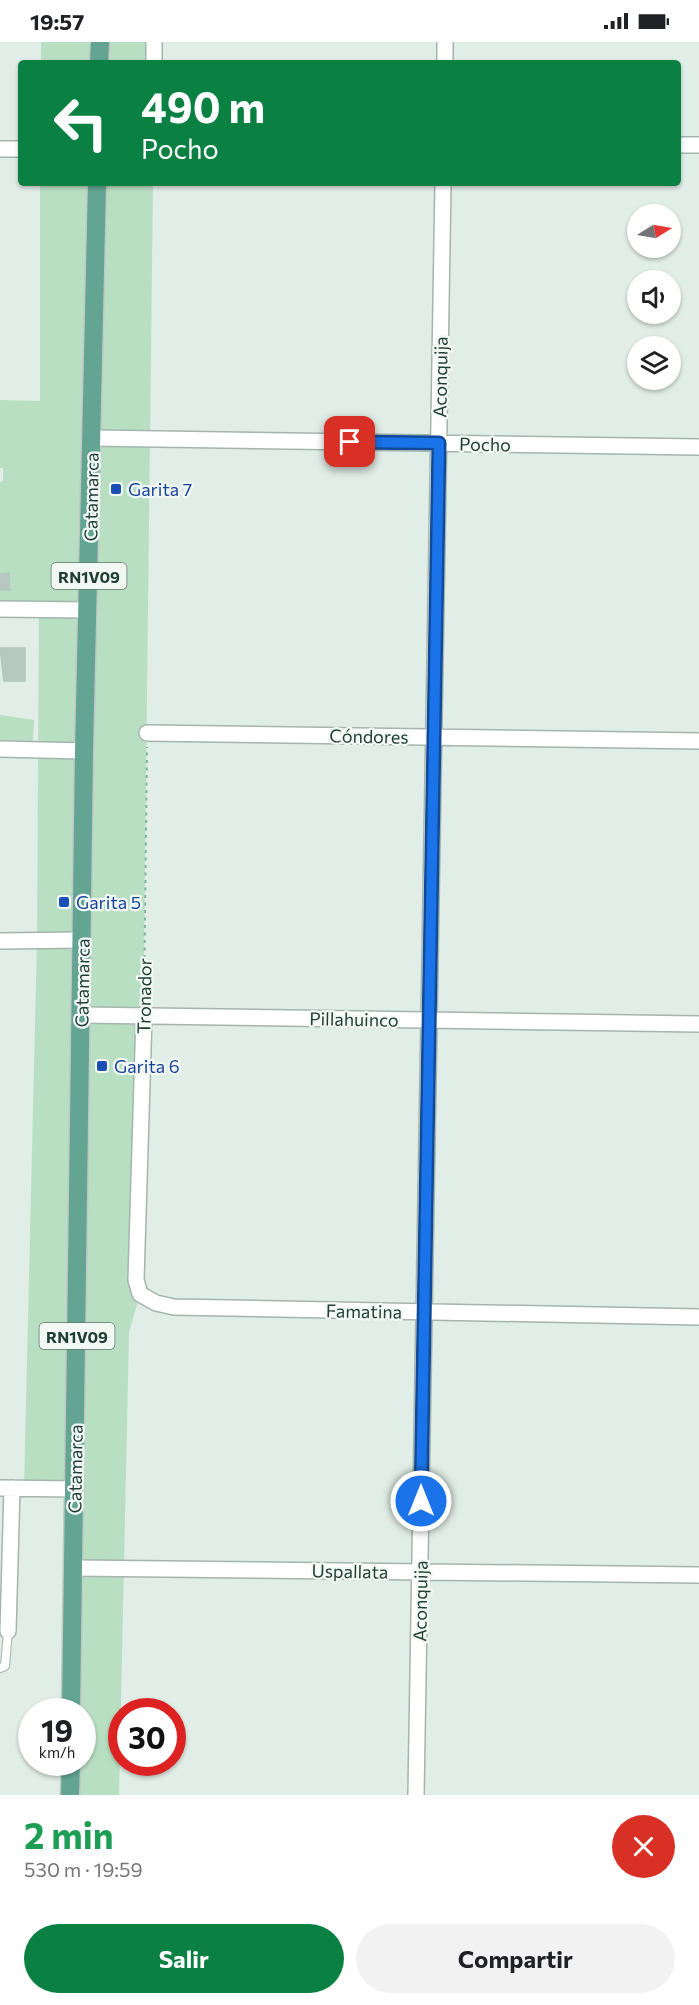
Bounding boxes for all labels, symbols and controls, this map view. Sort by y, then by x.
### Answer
text: 19:57 [30,8,84,35]
text: 490 m [141,80,265,132]
icon: left [42,84,120,162]
text: Pocho [141,132,219,165]
north arrow [627,204,681,258]
map controls [627,204,681,390]
button: sound [627,270,681,324]
street label: Aconquija [428,336,452,418]
button: layers [627,336,681,390]
pin [324,416,375,467]
icon: arrive [333,425,366,458]
street label: Pocho [459,433,511,455]
street label: Catamarca [79,452,103,542]
place label: Garita 7 [128,478,192,500]
marker: Garita 7 [109,482,123,496]
road number: RN1V09 [52,563,127,589]
street label: Cóndores [329,724,409,748]
place label: Garita 5 [76,891,141,913]
marker: Garita 5 [57,895,71,909]
street label: Catamarca [70,938,94,1028]
street label: Tronador [132,958,156,1034]
street label: Pillahuinco [309,1007,399,1031]
place label: Garita 6 [114,1055,180,1077]
marker: Garita 6 [95,1059,109,1073]
street label: Famatina [326,1299,402,1323]
road number: RN1V09 [40,1323,115,1349]
street label: Catamarca [63,1424,87,1514]
position arrow [389,1469,453,1533]
street label: Uspallata [311,1559,389,1583]
street label: Aconquija [408,1560,432,1642]
speed limit sign: 30 [108,1698,186,1776]
text: 19 [41,1711,73,1748]
text: km/h [39,1743,75,1761]
text: 2 min [24,1812,114,1856]
button: close [612,1815,675,1878]
text: 530 m · 19:59 [24,1857,143,1881]
button: Salir [24,1924,344,1993]
button: Compartir [356,1924,675,1993]

